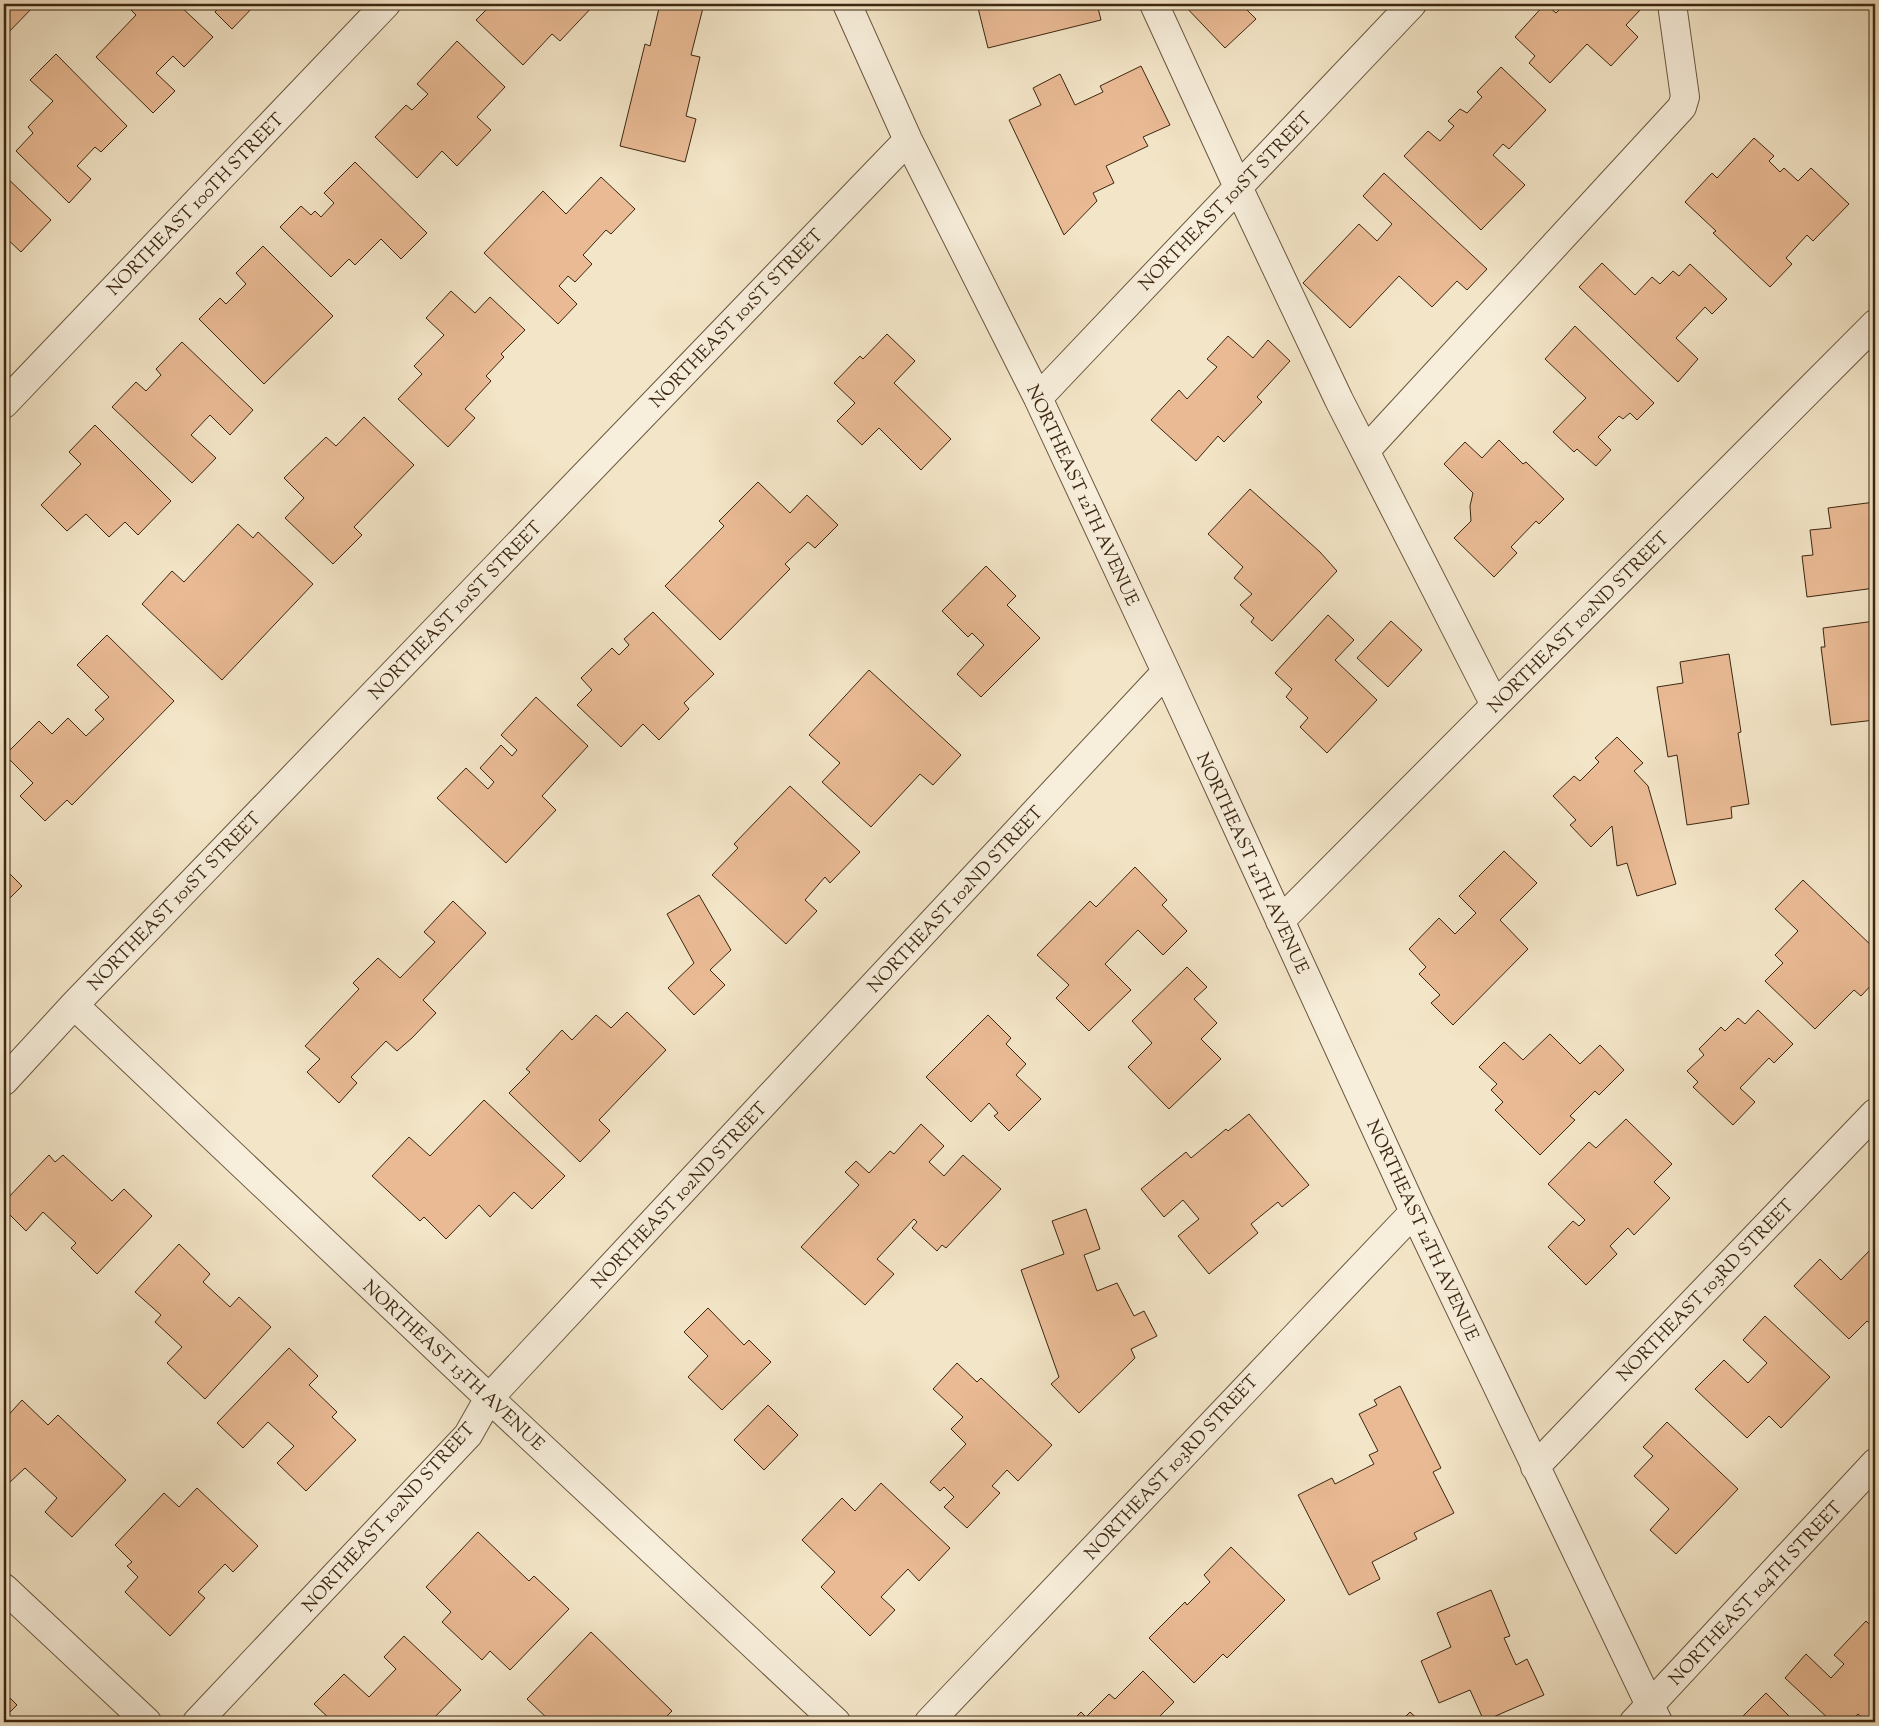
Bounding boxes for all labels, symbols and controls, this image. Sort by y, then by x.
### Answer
street label: NORTHEAST 101ST STREET [1134,107,1319,298]
street label: NORTHEAST 100TH STREET [102,108,291,303]
street label: NORTHEAST 101ST STREET [645,224,830,415]
street label: NORTHEAST 12TH AVENUE [1018,381,1144,611]
street label: NORTHEAST 101ST STREET [364,516,549,707]
street label: NORTHEAST 102ND STREET [1483,527,1676,720]
street label: NORTHEAST 12TH AVENUE [1188,749,1314,979]
street label: NORTHEAST 102ND STREET [863,801,1051,1000]
street label: NORTHEAST 101ST STREET [83,807,268,998]
street label: NORTHEAST 102ND STREET [587,1097,775,1296]
street label: NORTHEAST 12TH AVENUE [1358,1116,1484,1346]
street label: NORTHEAST 103RD STREET [1612,1194,1801,1388]
street label: NORTHEAST 13TH AVENUE [356,1275,549,1458]
street label: NORTHEAST 103RD STREET [1079,1370,1266,1567]
street label: NORTHEAST 102ND STREET [297,1418,482,1619]
street label: NORTHEAST 104TH STREET [1664,1496,1849,1692]

